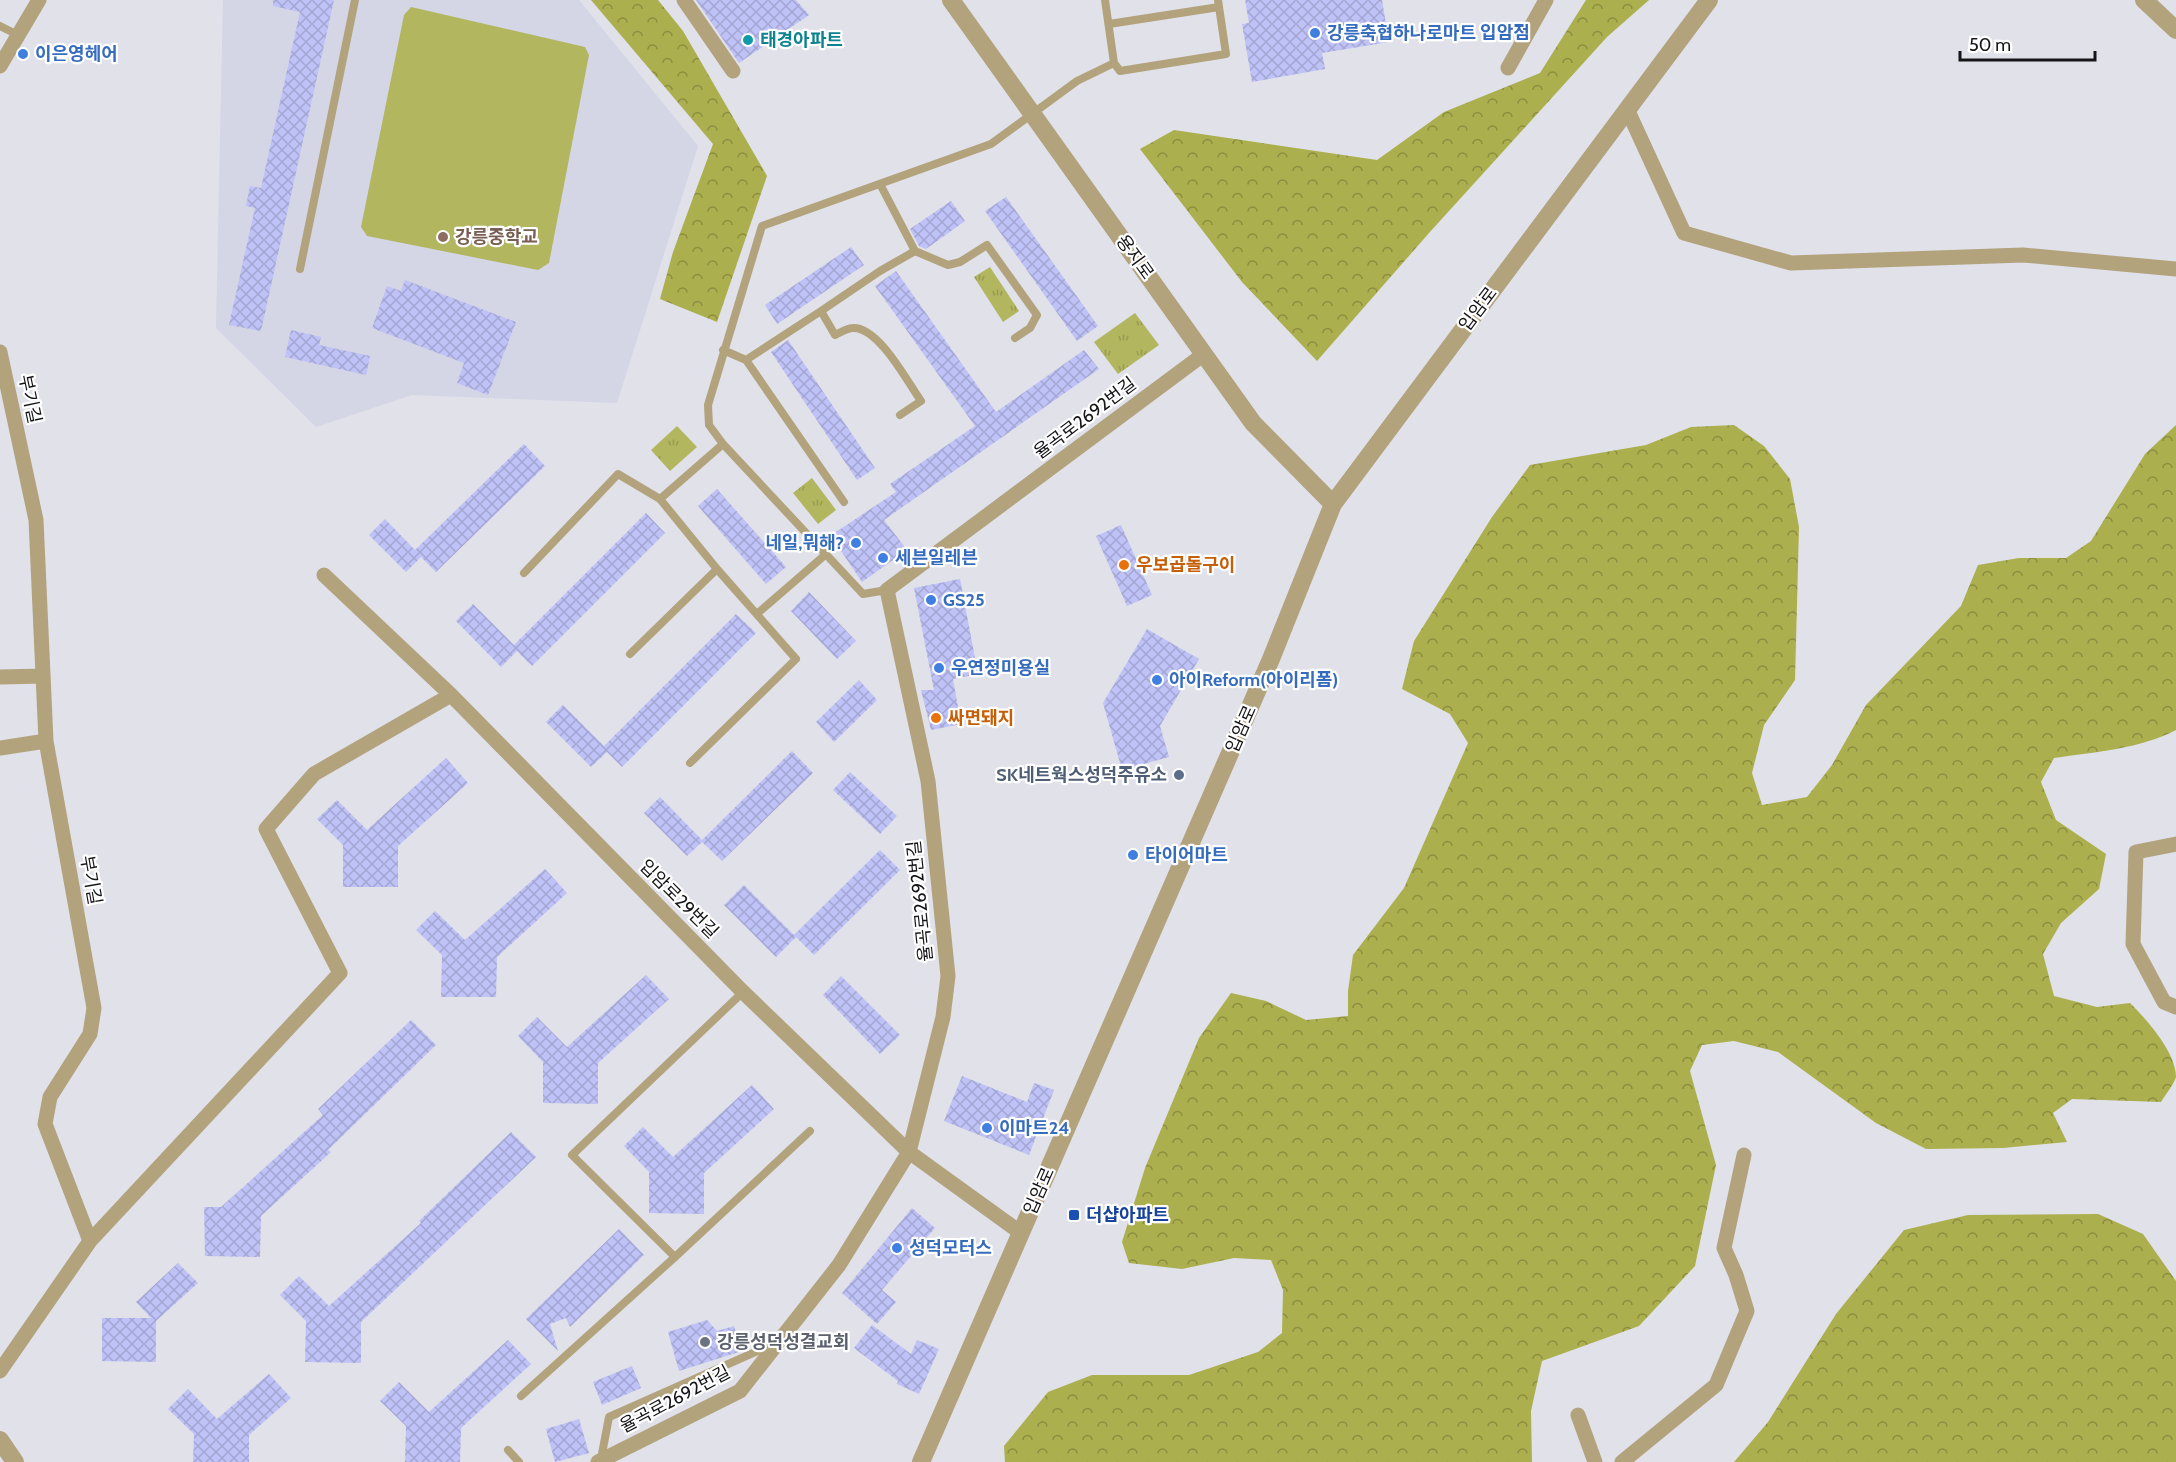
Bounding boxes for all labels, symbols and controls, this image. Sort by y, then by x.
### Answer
place label: 강릉축협하나로마트 입암점 [1327,22,1530,44]
scale bar [1960,24,2095,62]
marker: 강릉축협하나로마트 입암점 [1308,26,1322,40]
place label: 태경아파트 [760,29,843,51]
marker: 태경아파트 [741,33,755,47]
text: 50 m [1969,34,2011,56]
place label: 이은영헤어 [35,43,118,65]
marker: 이은영헤어 [16,47,30,61]
place label: 강릉중학교 [455,226,538,248]
marker: 강릉중학교 [436,230,450,244]
street label: 용지로 [1111,230,1159,284]
street label: 입암로 [1454,283,1502,335]
street label: 부기길 [14,372,46,426]
street label: 율곡로2692번길 [1030,372,1140,464]
place label: 네일,뭐해? [765,532,844,554]
marker: 네일,뭐해? [849,536,863,550]
place label: 세븐일레븐 [895,547,978,569]
marker: 세븐일레븐 [876,551,890,565]
place label: 우보곱돌구이 [1136,554,1235,576]
marker: 우보곱돌구이 [1117,558,1131,572]
place label: GS25 [943,589,985,611]
marker: GS25 [924,593,938,607]
place label: 우연정미용실 [951,657,1050,679]
marker: 우연정미용실 [932,661,946,675]
place label: 아이Reform(아이리폼) [1169,669,1338,691]
marker: 아이Reform(아이리폼) [1150,673,1164,687]
street label: 입암로 [1221,702,1261,756]
place label: 싸면돼지 [948,707,1014,729]
marker: 싸면돼지 [929,711,943,725]
place label: SK네트웍스성덕주유소 [996,764,1167,786]
marker: SK네트웍스성덕주유소 [1172,768,1186,782]
street label: 율곡로2692번길 [903,839,937,963]
place label: 타이어마트 [1145,844,1228,866]
marker: 타이어마트 [1126,848,1140,862]
street label: 부기길 [76,854,106,906]
street label: 입암로29번길 [635,855,723,943]
place label: 이마트24 [999,1117,1069,1139]
marker: 이마트24 [980,1121,994,1135]
street label: 입암로 [1019,1164,1059,1218]
place label: 더샵아파트 [1086,1204,1169,1226]
marker: 더샵아파트 [1067,1208,1081,1222]
place label: 성덕모터스 [909,1237,992,1259]
marker: 성덕모터스 [890,1241,904,1255]
place label: 강릉성덕성결교회 [717,1331,849,1353]
marker: 강릉성덕성결교회 [698,1335,712,1349]
street label: 율곡로2692번길 [616,1361,734,1437]

